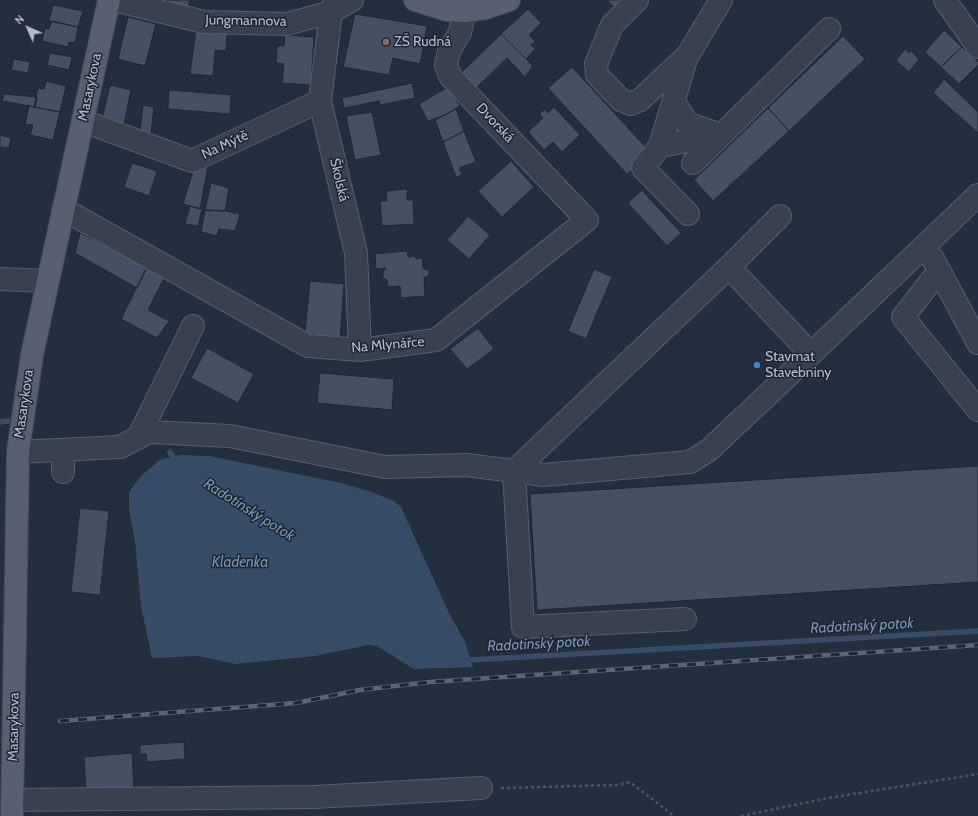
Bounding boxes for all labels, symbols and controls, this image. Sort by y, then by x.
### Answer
north arrow [8,8,48,48]
text: N [12,12,27,27]
street label: Jungmannova [205,12,287,30]
place label: ZŠ Rudná [394,34,451,50]
marker: ZŠ Rudná [381,37,391,47]
street label: Masarykova [75,51,105,123]
street label: Dvorská [473,100,517,146]
street label: Na Mýtě [199,127,251,163]
street label: Školská [326,157,352,203]
street label: Na Mlynářce [351,333,425,357]
place label: Stavmat Stavebniny [765,349,831,382]
marker: Stavmat Stavebniny [752,360,762,370]
street label: Masarykova [11,369,37,439]
water label: Radotínský potok [200,475,298,545]
water label: Kladenka [212,554,268,572]
water label: Radotínský potok [810,614,914,638]
water label: Radotínský potok [487,632,591,656]
street label: Masarykova [5,692,23,762]

